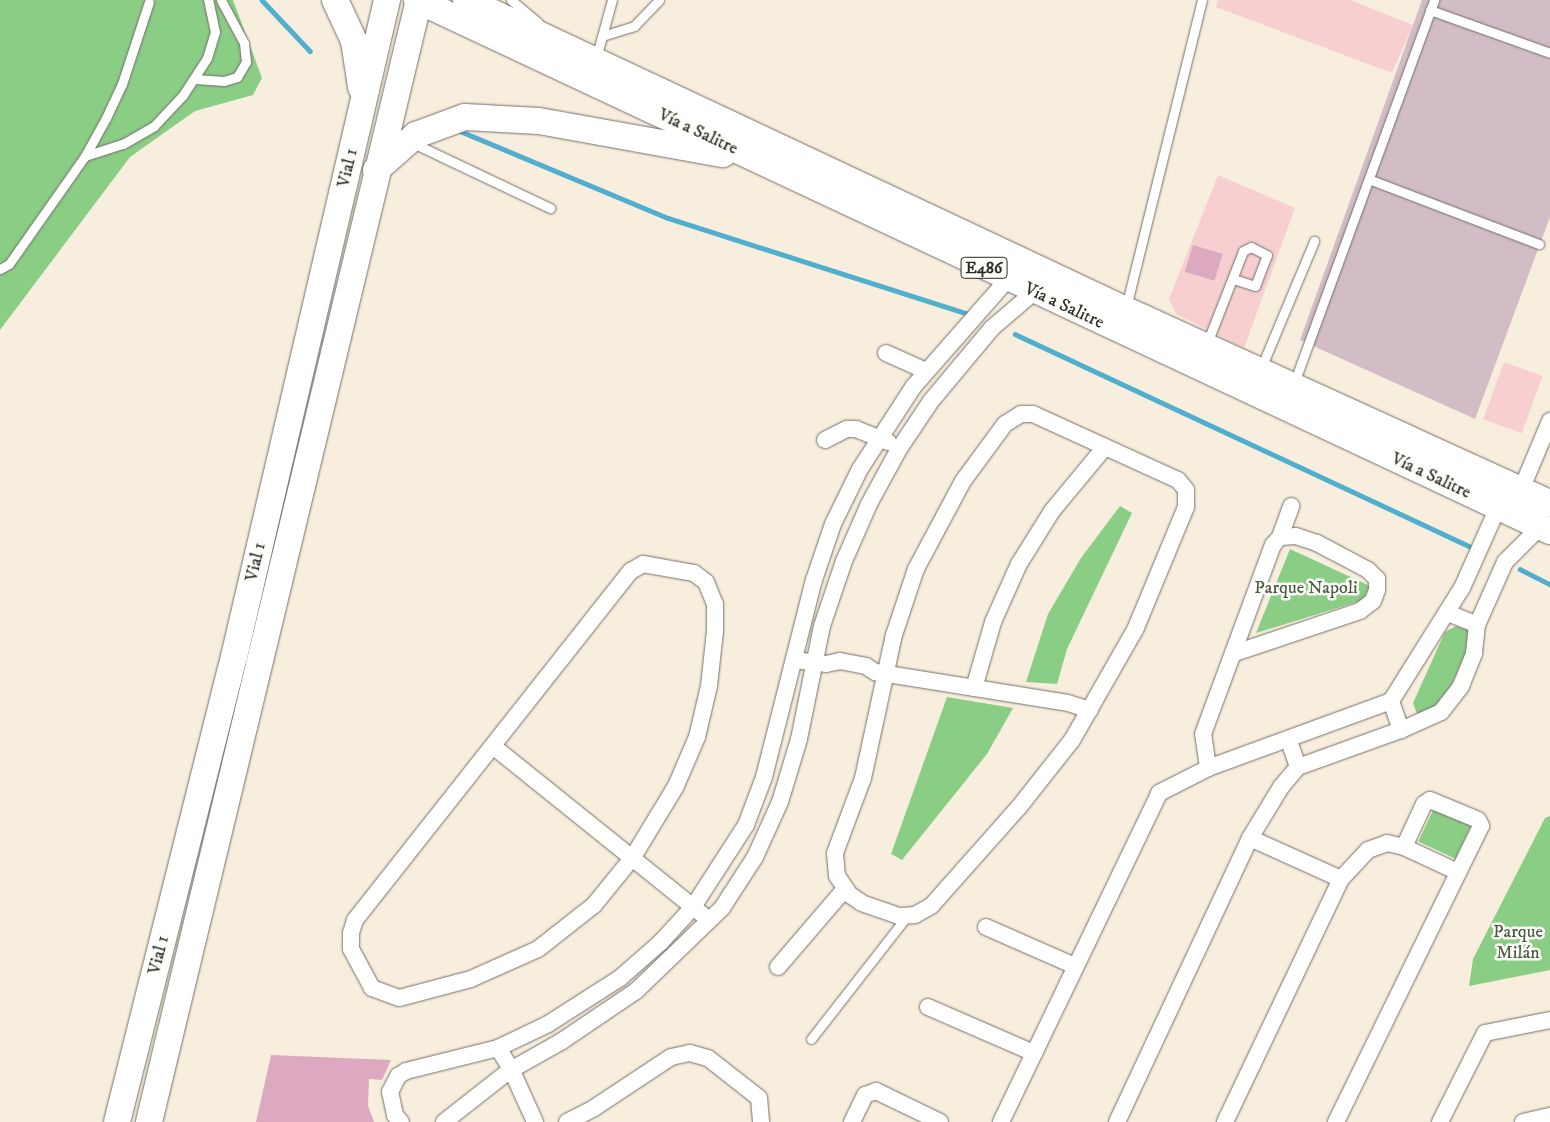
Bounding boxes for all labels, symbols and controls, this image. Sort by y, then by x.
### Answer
street label: Vía a Salitre [655,104,741,160]
street label: Vial 1 [333,146,363,190]
road number: E486 [960,254,1008,282]
street label: Vía a Salitre [1021,278,1107,334]
street label: Vía a Salitre [1388,448,1474,504]
street label: Vial 1 [241,540,271,584]
park label: Parque Napoli [1254,577,1358,599]
park label: Parque Milán [1493,922,1543,964]
street label: Vial 1 [144,933,174,977]

